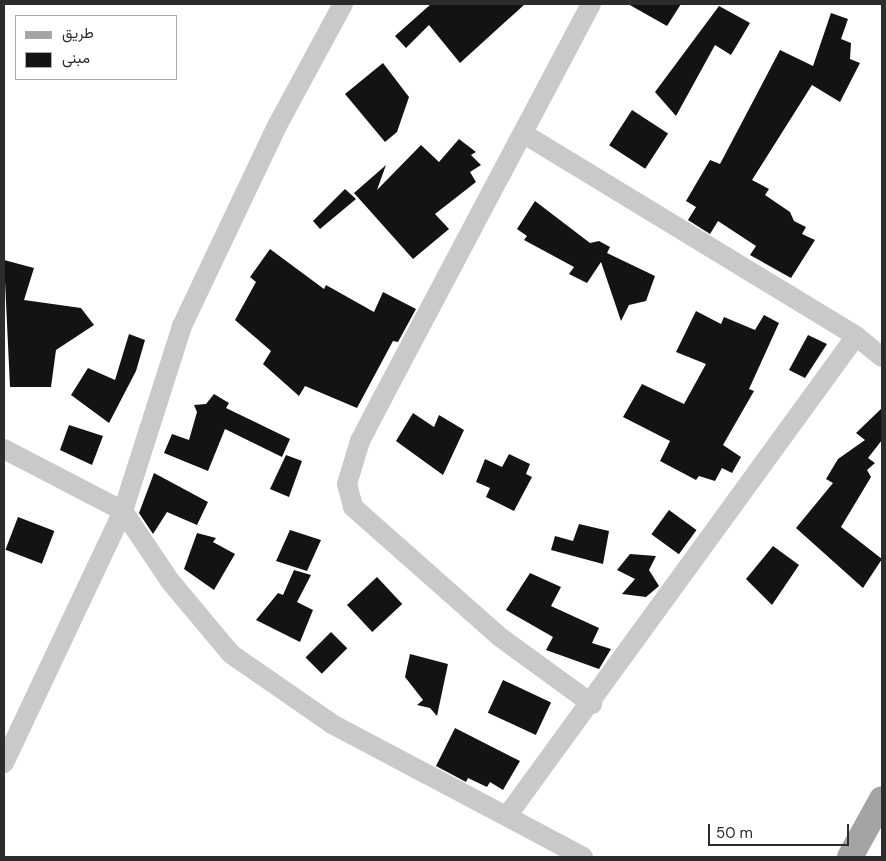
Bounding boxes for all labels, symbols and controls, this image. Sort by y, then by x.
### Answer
legend [15,15,178,80]
text: طريق [62,23,94,43]
text: مبنى [62,48,90,68]
scale bar [711,814,852,846]
text: 50 m [716,823,753,843]

